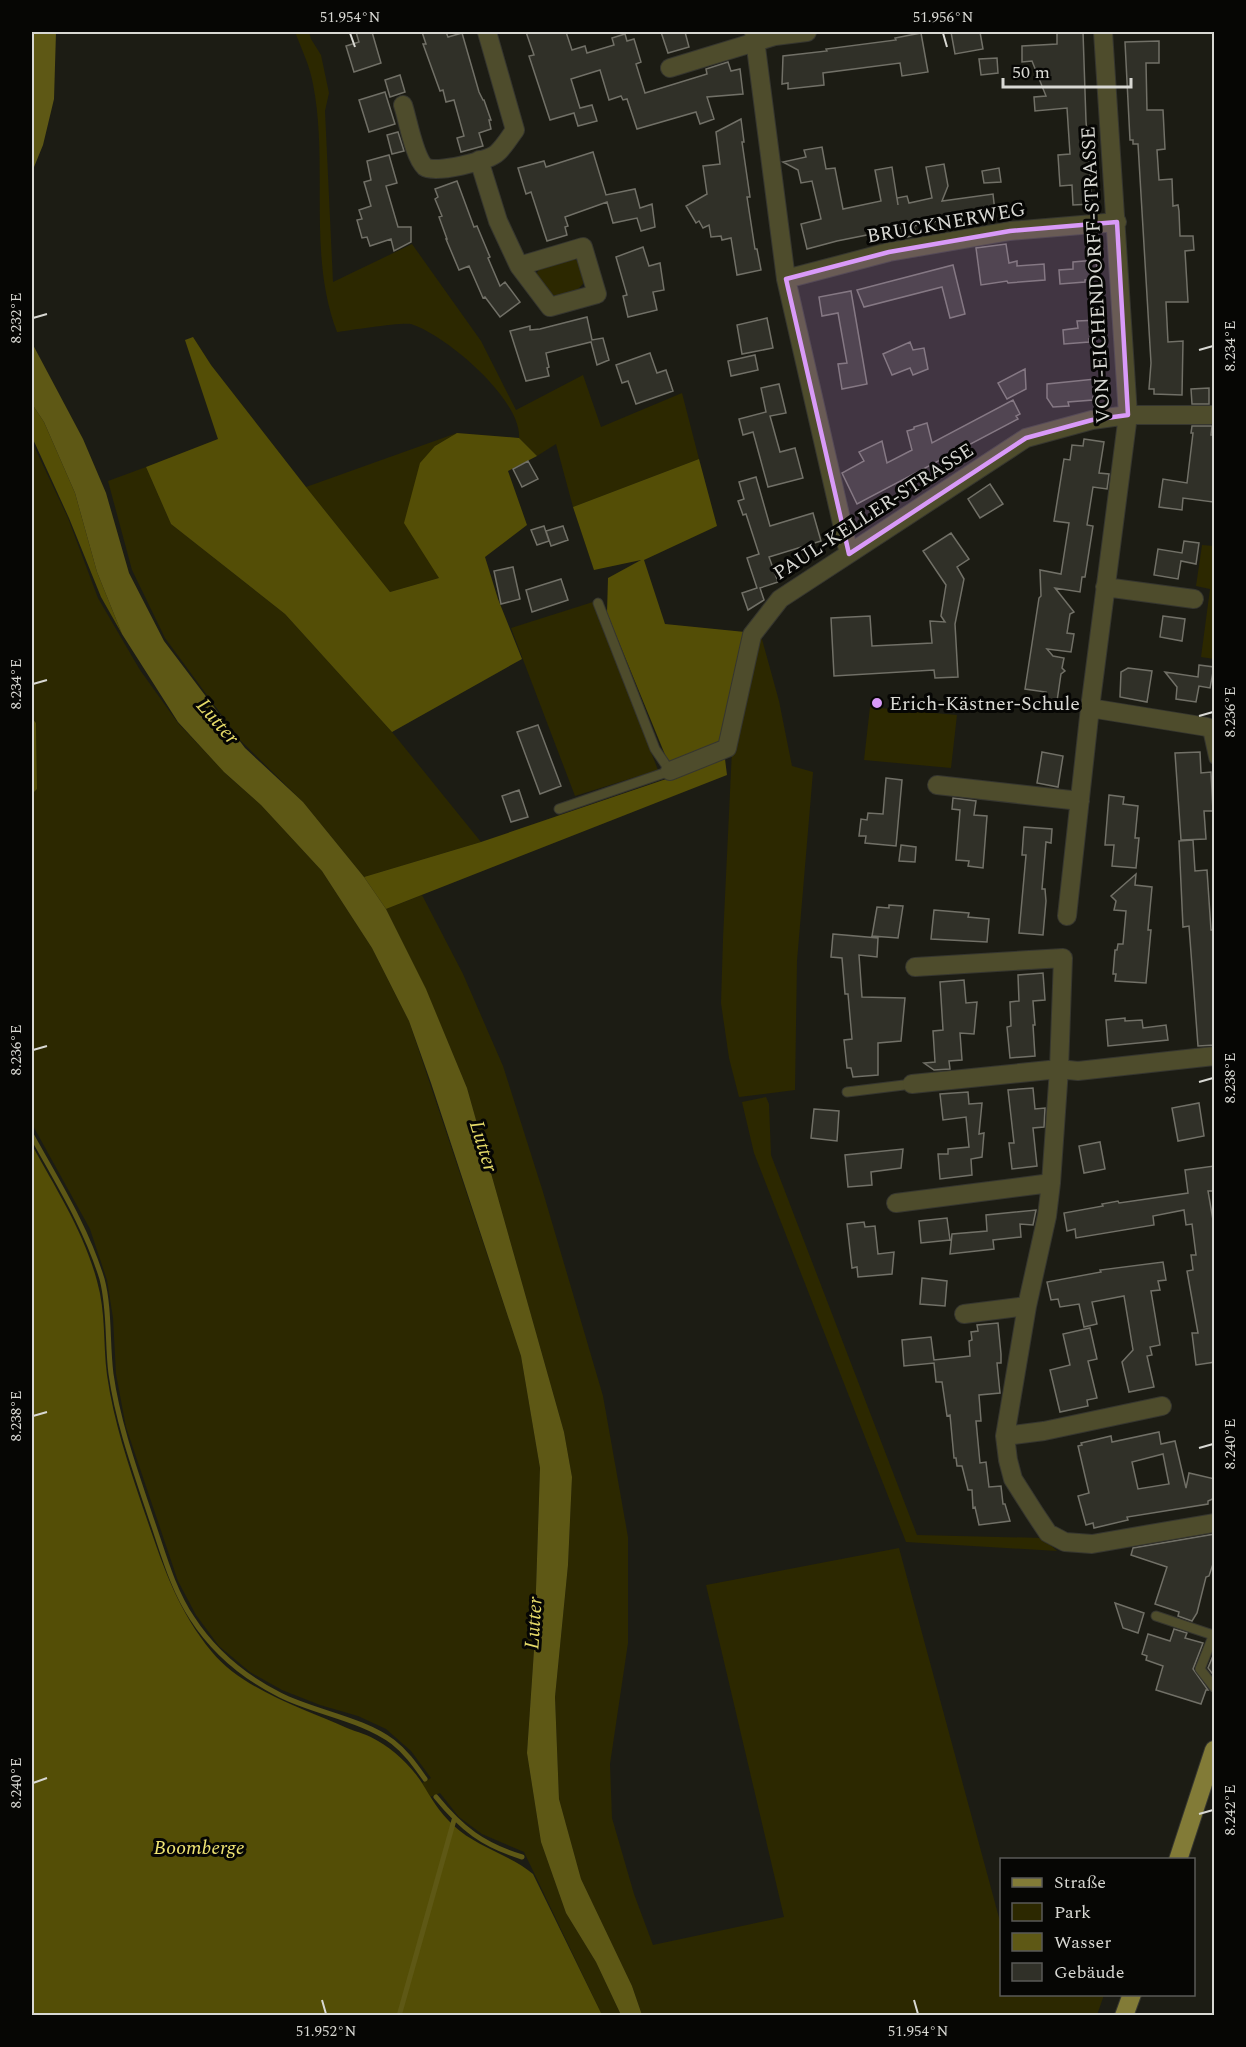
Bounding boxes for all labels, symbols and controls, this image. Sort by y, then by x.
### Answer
text: 51.954°N [320,6,380,29]
text: 51.956°N [913,6,973,29]
scale bar [1003,51,1130,89]
text: 50 m [1012,59,1050,86]
street label: VON-EICHENDORFF-STRASSE [1073,126,1119,424]
street label: BRUCKNERWEG [864,194,1028,252]
text: 8.232°E [5,292,28,344]
text: 8.234°E [1219,320,1242,372]
street label: PAUL-KELLER-STRASSE [767,436,980,588]
text: 8.234°E [5,658,28,710]
text: 8.236°E [1219,686,1242,738]
place label: Erich-Kästner-Schule [889,689,1080,719]
water label: Lutter [188,691,247,753]
marker: Erich-Kästner-Schule [870,696,884,710]
text: 8.236°E [5,1024,28,1076]
text: 8.238°E [1219,1052,1242,1104]
water label: Lutter [460,1116,506,1177]
text: 8.238°E [5,1390,28,1442]
text: 8.240°E [1219,1418,1242,1470]
water label: Lutter [516,1595,552,1650]
text: 8.240°E [5,1757,28,1809]
text: 8.242°E [1219,1784,1242,1836]
park label: Boomberge [153,1833,245,1863]
legend [1000,1858,1195,1996]
text: Straße [1054,1869,1106,1896]
text: Park [1054,1899,1091,1926]
text: Wasser [1054,1929,1111,1956]
text: Gebäude [1054,1959,1124,1986]
text: 51.952°N [296,2020,356,2043]
text: 51.954°N [888,2020,948,2043]

